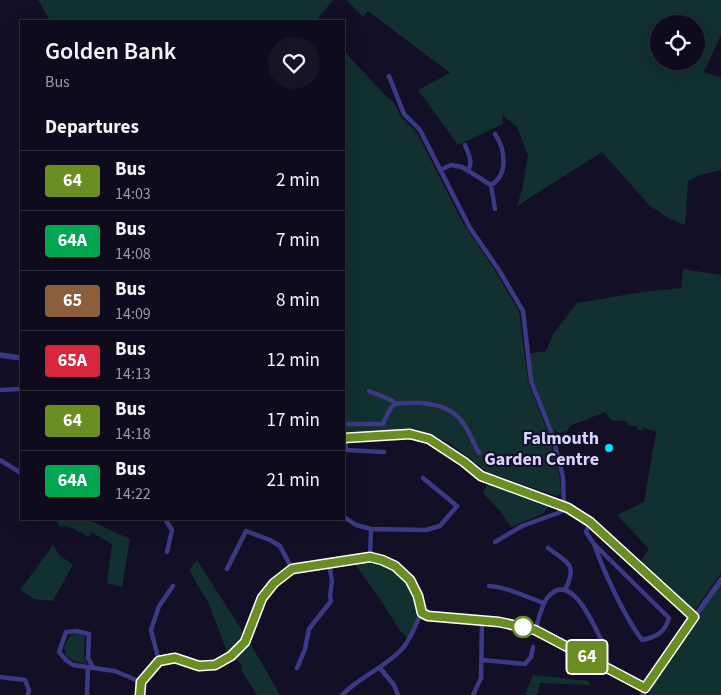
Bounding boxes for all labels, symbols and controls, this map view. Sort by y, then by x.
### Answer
map controls [650,15,705,70]
button: locate [650,15,705,70]
text: Golden Bank [45,34,176,69]
button: heart [268,37,320,89]
text: Bus [45,71,70,93]
text: Departures [45,114,139,141]
text: Bus [115,156,146,183]
text: 2 min [276,167,320,194]
text: 64 [63,168,82,193]
text: 14:03 [115,183,151,205]
text: Bus [115,216,146,243]
text: 7 min [276,227,320,254]
text: 64A [58,228,87,253]
text: 14:08 [115,243,151,265]
text: Bus [115,276,146,303]
text: 8 min [276,287,320,314]
text: 65 [63,288,82,313]
text: 14:09 [115,303,151,325]
text: Bus [115,336,146,363]
text: 12 min [266,347,320,374]
text: 65A [58,348,87,373]
text: 14:13 [115,363,151,385]
text: Bus [115,396,146,423]
text: 17 min [266,407,320,434]
text: 64 [63,408,82,433]
text: 14:18 [115,423,151,445]
place label: Falmouth Garden Centre [484,426,599,472]
marker: Falmouth Garden Centre [603,442,615,454]
text: Bus [115,456,146,483]
text: 21 min [266,467,320,494]
text: 64A [58,468,87,493]
text: 14:22 [115,483,151,505]
unlabelled marker [512,616,534,638]
line badge: 64 [564,641,610,673]
text: 64 [577,644,597,669]

